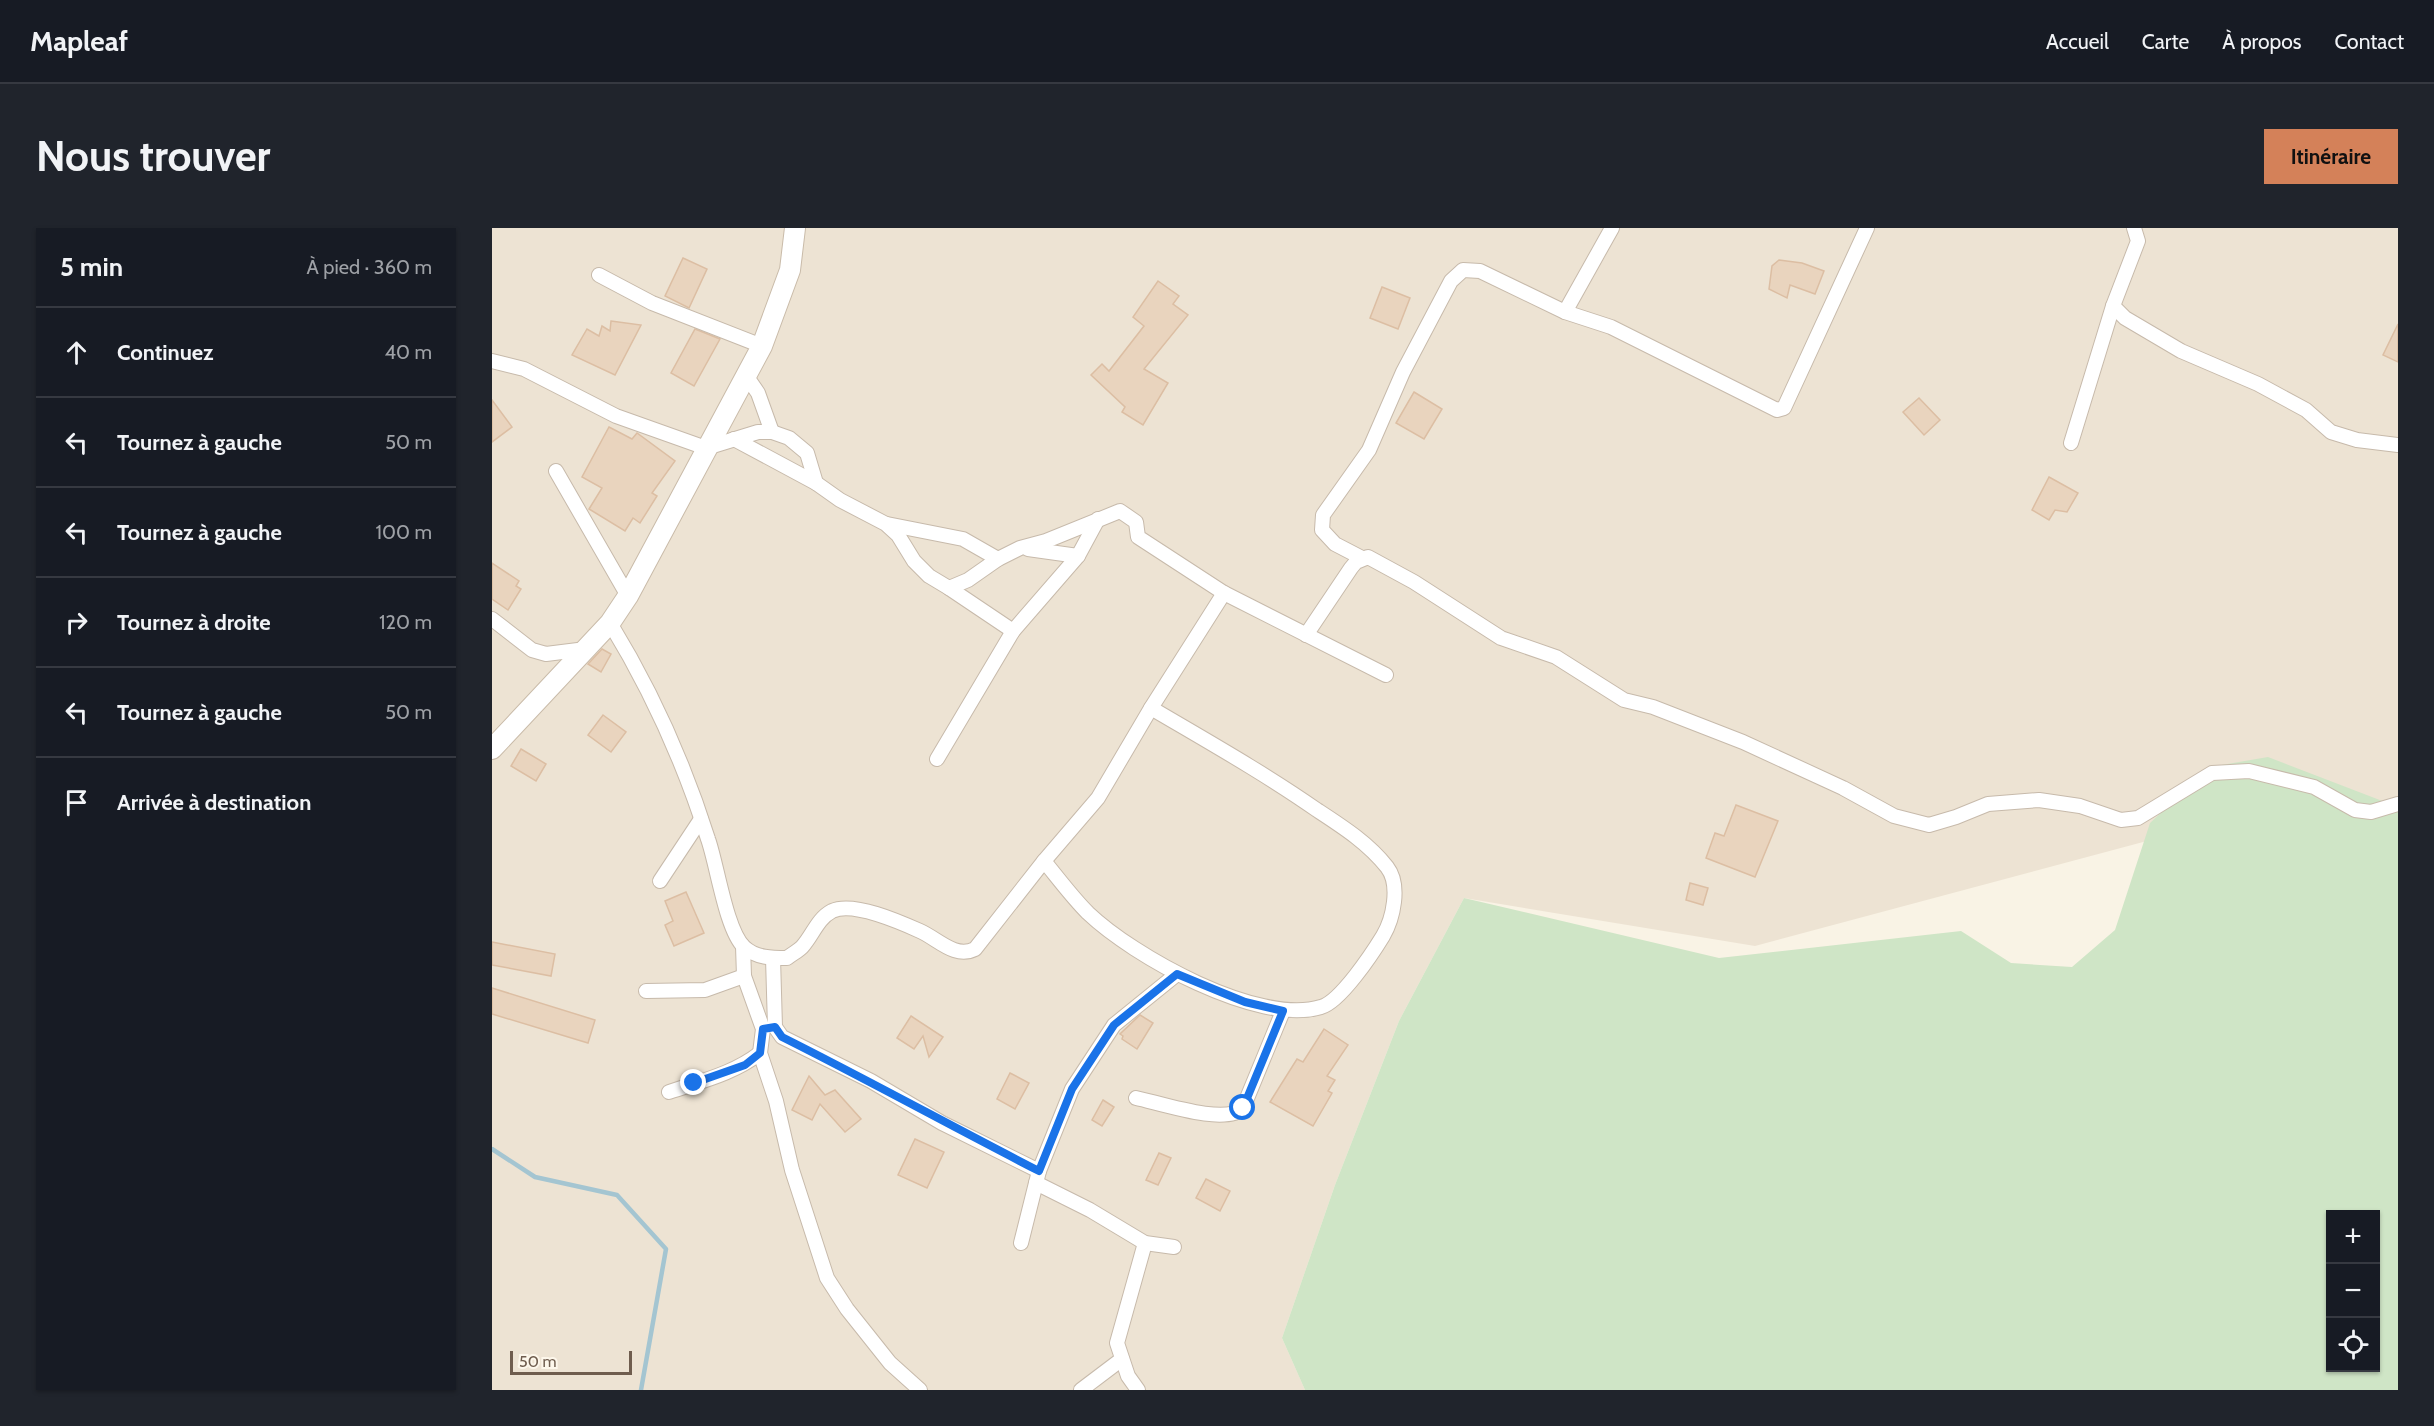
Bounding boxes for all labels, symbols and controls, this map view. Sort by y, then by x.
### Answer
text: Mapleaf [30,24,128,58]
text: Accueil [2046,29,2109,54]
text: Carte [2142,29,2189,54]
text: À propos [2222,29,2301,54]
text: Contact [2334,29,2404,54]
button: Itinéraire [2264,129,2398,184]
text: Nous trouver [36,130,270,182]
text: 5 min [60,251,123,283]
text: À pied · 360 m [307,255,432,279]
icon: ahead [60,336,93,369]
text: Continuez [117,339,214,366]
text: 40 m [384,340,432,364]
icon: left [60,426,93,459]
text: Tournez à gauche [117,429,282,456]
text: 50 m [385,430,432,454]
icon: left [60,516,93,549]
text: Tournez à gauche [117,519,282,546]
text: 100 m [376,520,432,544]
icon: right [60,606,93,639]
text: Tournez à droite [117,609,271,636]
text: 120 m [379,610,432,634]
icon: left [60,696,93,729]
text: Tournez à gauche [117,699,282,726]
text: 50 m [385,700,432,724]
icon: arrive [60,786,93,819]
text: Arrivée à destination [117,789,311,816]
route end [680,1069,706,1095]
route start [1229,1094,1255,1120]
map controls [2326,1210,2380,1372]
button: + [2326,1210,2380,1264]
button: − [2326,1264,2380,1318]
button: locate [2326,1318,2380,1372]
scale bar [510,1348,632,1376]
text: 50 m [519,1352,556,1371]

